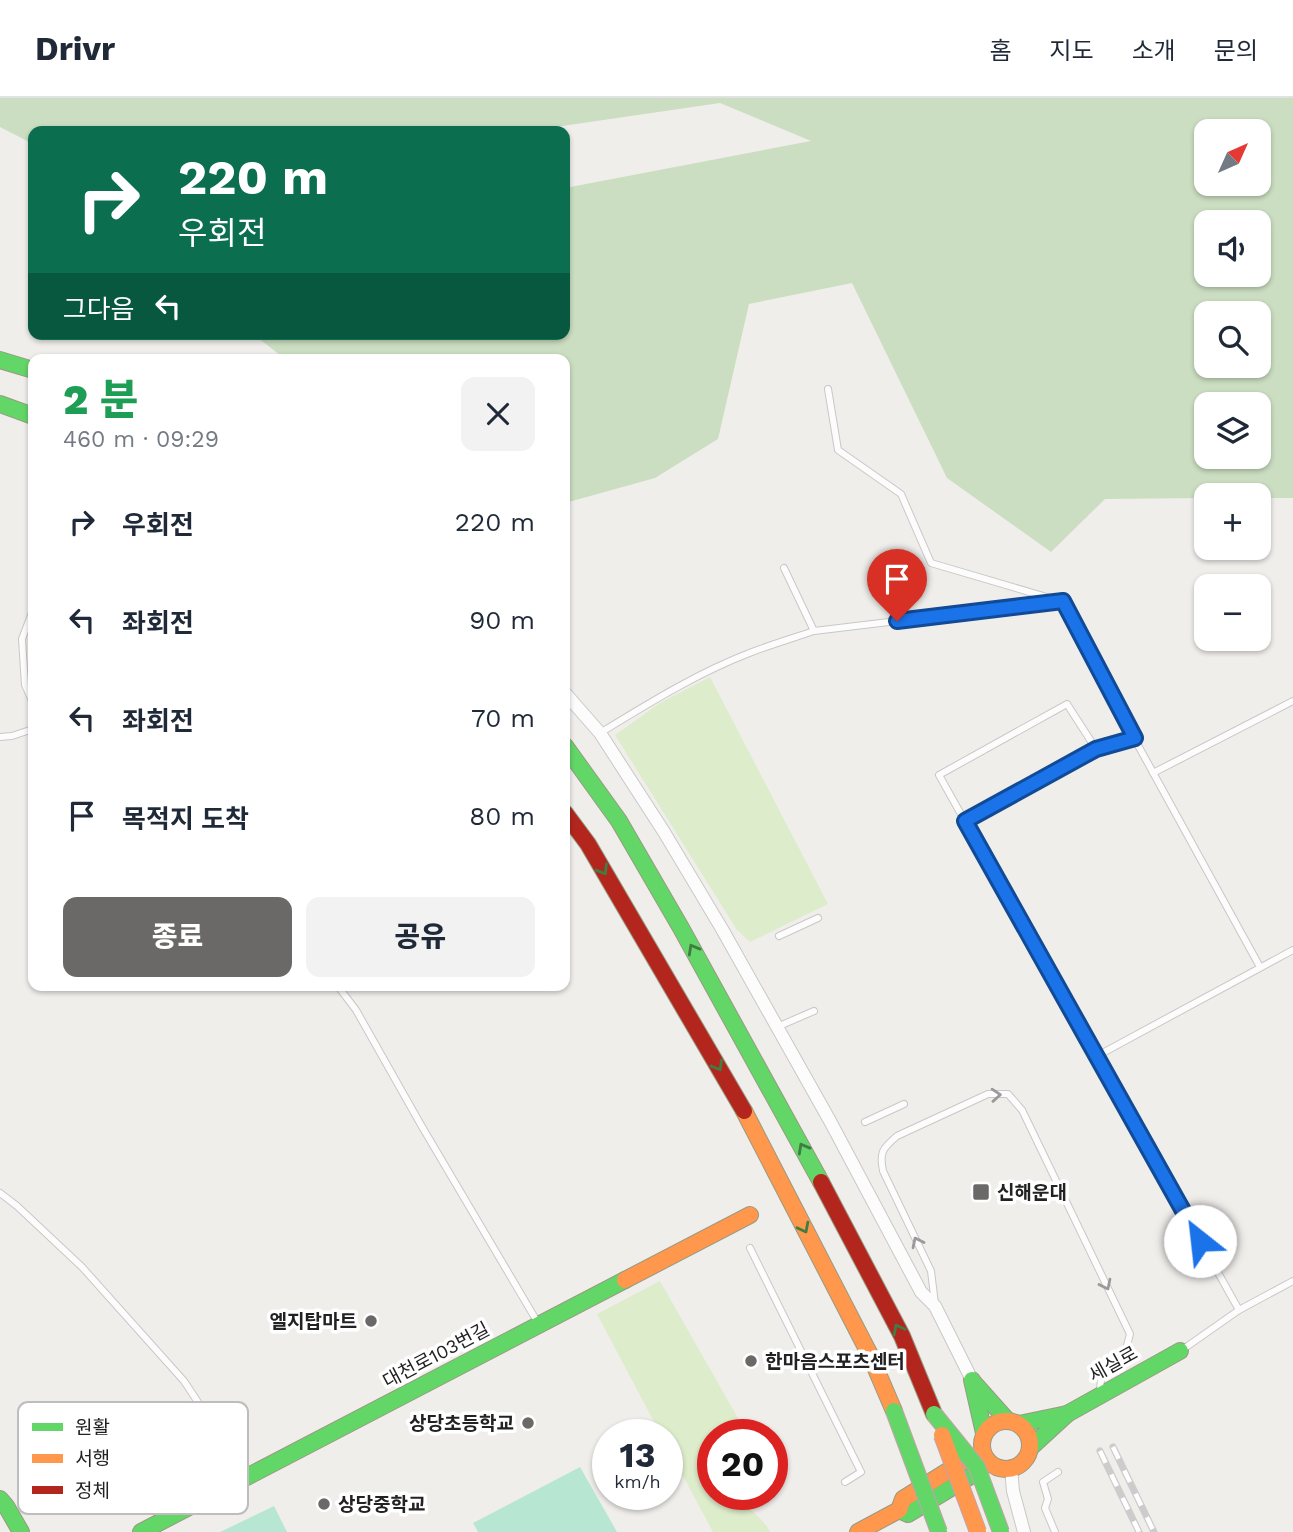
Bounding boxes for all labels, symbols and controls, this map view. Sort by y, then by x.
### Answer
text: Drivr [35,29,115,68]
text: 홈 [989,37,1011,65]
text: 지도 [1049,37,1094,65]
text: 소개 [1132,37,1176,65]
text: 문의 [1214,37,1258,65]
north arrow [1194,119,1270,196]
map controls [1194,119,1271,651]
text: 220 m [178,148,328,206]
icon: right [63,154,154,245]
button: sound [1194,210,1271,287]
text: 우회전 [178,214,266,252]
icon: left [149,287,187,325]
text: 그다음 [63,294,135,324]
button: search [1194,301,1271,378]
text: 2 분 [63,375,138,424]
button: close [461,377,535,451]
button: layers [1194,392,1271,469]
text: 460 m · 09:29 [63,426,219,453]
button: + [1194,483,1271,560]
icon: right [63,503,101,541]
text: 220 m [455,507,535,537]
text: 우회전 [122,510,194,540]
pin [867,549,927,621]
icon: arrive [878,560,916,598]
button: − [1194,574,1271,651]
icon: left [63,601,101,639]
text: 90 m [469,605,535,635]
text: 좌회전 [122,608,194,638]
icon: left [63,699,101,737]
text: 70 m [471,703,535,733]
text: 좌회전 [122,706,194,736]
icon: arrive [63,797,101,835]
text: 80 m [469,801,535,831]
text: 목적지 도착 [122,804,249,834]
one-way arrow [595,862,608,875]
button: 종료 [63,897,292,977]
button: 공유 [306,897,535,977]
one-way arrow [688,944,701,957]
one-way arrow [710,1059,723,1071]
one-way arrow [991,1088,1002,1103]
one-way arrow [798,1143,811,1156]
place label: 신해운대 [997,1181,1067,1204]
marker: 신해운대 [971,1182,991,1202]
position arrow [1163,1204,1237,1278]
one-way arrow [796,1221,810,1233]
one-way arrow [912,1237,926,1249]
one-way arrow [1098,1278,1112,1290]
place label: 엘지탑마트 [270,1310,357,1333]
marker: 엘지탑마트 [363,1313,379,1329]
street label: 대천로103번길 [379,1317,493,1393]
one-way arrow [893,1324,907,1336]
street label: 세실로 [1084,1341,1142,1387]
place label: 한마음스포츠센터 [765,1350,905,1373]
marker: 한마음스포츠센터 [743,1353,759,1369]
legend [18,1402,248,1514]
place label: 상당초등학교 [409,1412,514,1435]
marker: 상당초등학교 [520,1415,536,1431]
text: 원활 [75,1416,110,1439]
speed limit sign: 20 [697,1419,788,1510]
text: 13 [620,1434,655,1476]
text: 서행 [75,1447,110,1470]
text: km/h [614,1471,661,1492]
text: 정체 [75,1479,110,1502]
place label: 상당중학교 [338,1493,425,1516]
marker: 상당중학교 [316,1496,332,1512]

